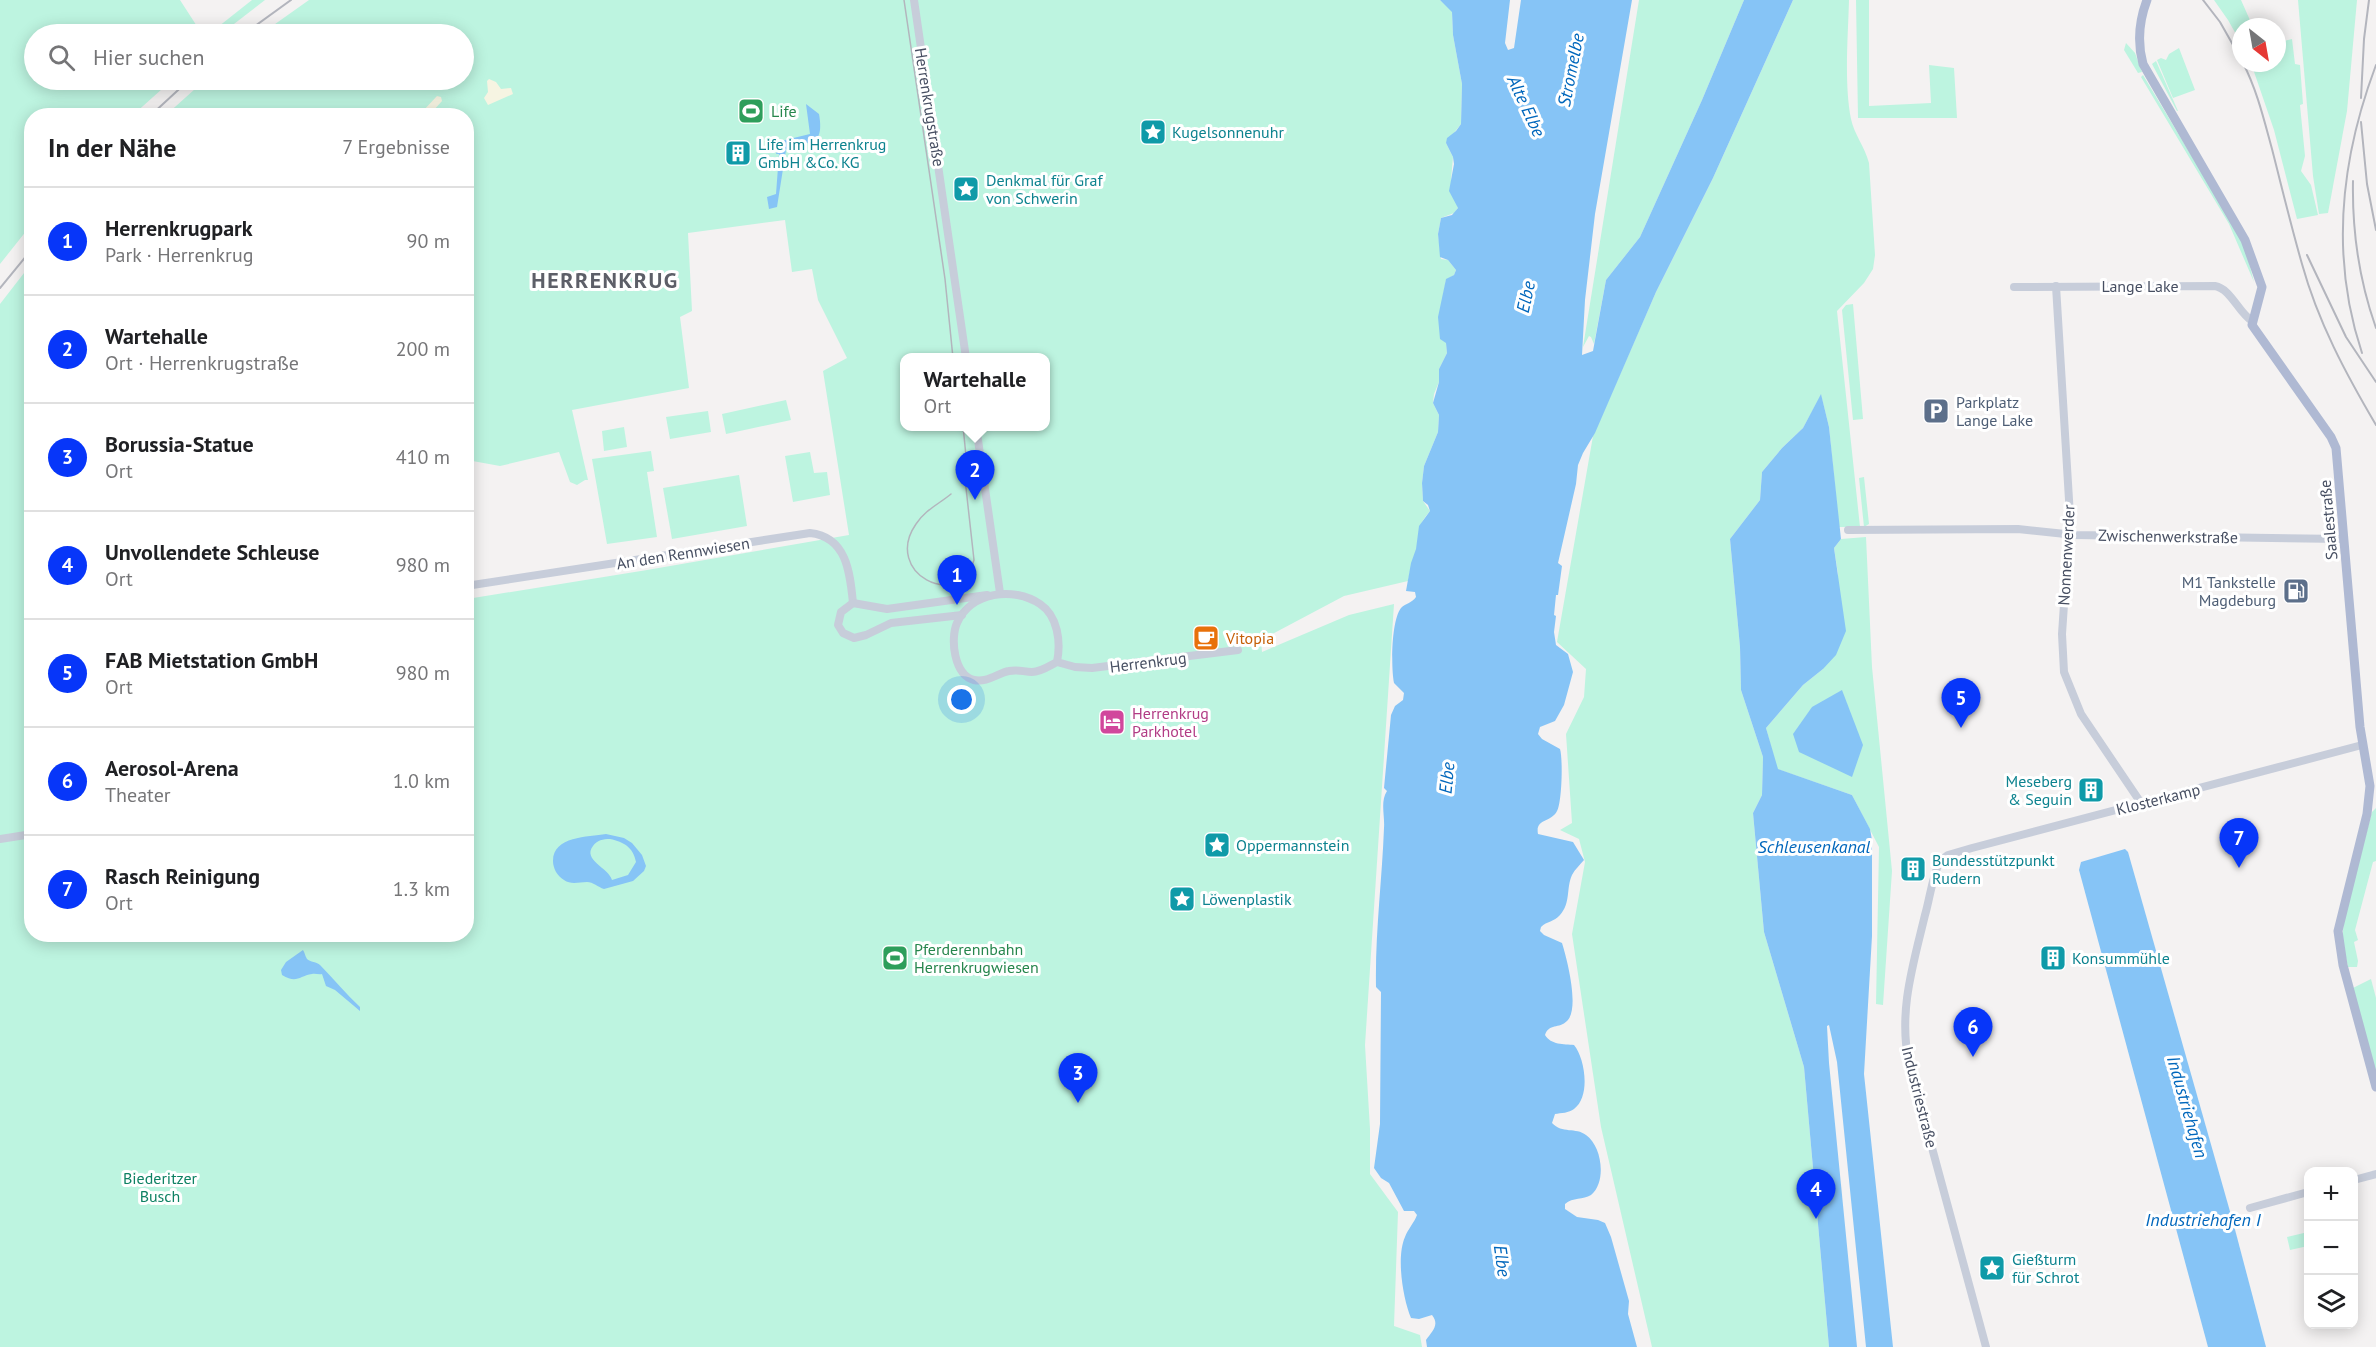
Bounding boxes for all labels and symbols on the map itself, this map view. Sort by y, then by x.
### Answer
north arrow [2232,18,2286,72]
water label: Stromelbe [1552,31,1589,109]
street label: Herrenkrugstraße [911,46,949,168]
water label: Alte Elbe [1502,70,1551,141]
sports icon: Life [736,96,766,126]
place label: Life [771,101,797,121]
place icon: Kugelsonnenuhr [1138,117,1168,147]
place label: Kugelsonnenuhr [1172,122,1284,142]
place label: Life im Herrenkrug GmbH &Co. KG [758,134,886,172]
building icon: Life im Herrenkrug GmbH &Co. KG [723,138,753,168]
place label: Denkmal für Graf von Schwerin [986,170,1103,208]
place icon: Denkmal für Graf von Schwerin [951,174,981,204]
district label: HERRENKRUG [531,266,679,294]
street label: Lange Lake [2101,276,2179,296]
water label: Elbe [1511,278,1540,315]
place label: Parkplatz Lange Lake [1956,392,2033,430]
parking icon: Parkplatz Lange Lake [1921,396,1951,426]
pin: 2 [956,450,994,500]
street label: Saalestraße [2315,479,2341,561]
street label: Nonnenwerder [2053,503,2079,606]
street label: Zwischenwerkstraße [2098,525,2238,547]
street label: An den Rennwiesen [615,533,751,573]
pin: 1 [938,556,976,605]
place label: M1 Tankstelle Magdeburg [2182,572,2276,610]
fuel station icon: M1 Tankstelle Magdeburg [2281,576,2311,606]
cafe icon: Vitopia [1191,623,1221,653]
place label: Vitopia [1225,628,1274,648]
street label: Herrenkrug [1109,647,1187,677]
pin: 5 [1942,678,1980,728]
your location [947,685,976,714]
place label: Herrenkrug Parkhotel [1132,703,1209,741]
hotel icon: Herrenkrug Parkhotel [1097,707,1127,737]
water label: Elbe [1434,760,1459,795]
place label: Meseberg & Seguin [2006,771,2072,809]
building icon: Meseberg & Seguin [2076,775,2106,805]
street label: Klosterkamp [2114,779,2202,819]
pin: 7 [2220,818,2258,868]
place icon: Oppermannstein [1202,830,1232,860]
place label: Oppermannstein [1236,835,1349,855]
water label: Schleusenkanal [1758,835,1871,858]
place label: Bundesstützpunkt Rudern [1932,850,2055,888]
building icon: Bundesstützpunkt Rudern [1898,854,1928,884]
place icon: Löwenplastik [1167,884,1197,914]
place label: Löwenplastik [1202,889,1292,909]
place label: Pferderennbahn Herrenkrugwiesen [914,939,1039,977]
sports icon: Pferderennbahn Herrenkrugwiesen [880,943,910,973]
building icon: Konsummühle [2038,943,2068,973]
place label: Konsummühle [2072,948,2170,968]
pin: 6 [1954,1008,1992,1057]
street label: Industriestraße [1898,1044,1942,1150]
water label: Industriehafen [2162,1053,2213,1161]
pin: 3 [1058,1054,1098,1103]
park label: Biederitzer Busch [123,1168,198,1206]
pin: 4 [1796,1170,1836,1219]
water label: Industriehafen I [2145,1208,2262,1231]
water label: Elbe [1489,1244,1516,1279]
place label: Gießturm für Schrot [2012,1249,2080,1287]
place icon: Gießturm für Schrot [1977,1253,2007,1283]

